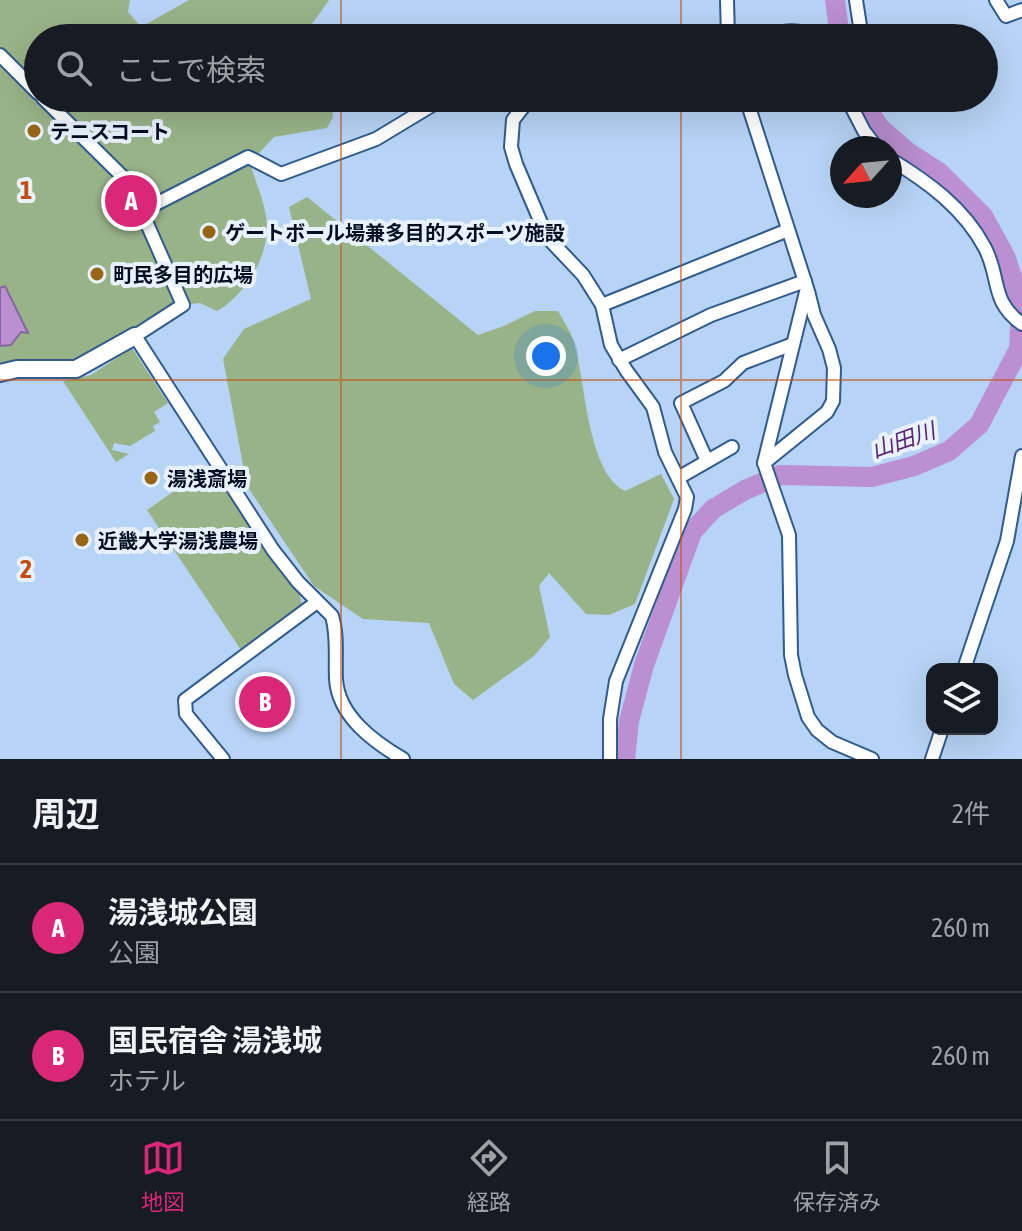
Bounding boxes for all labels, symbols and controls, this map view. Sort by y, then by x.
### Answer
search box [24,24,998,112]
icon: search [52,46,96,90]
text: ここで検索 [116,53,266,87]
place label: テニスコート [50,120,170,143]
marker: テニスコート [25,122,43,140]
north arrow [830,136,902,208]
pin: A [105,171,157,231]
text: 1 [20,175,32,205]
place label: ゲートボール場兼多目的スポーツ施設 [225,221,565,244]
marker: ゲートボール場兼多目的スポーツ施設 [200,223,218,241]
place label: 町民多目的広場 [113,263,253,286]
marker: 町民多目的広場 [88,265,106,283]
your location [526,336,566,376]
water label: 山田川 [868,416,940,463]
place label: 湯浅斎場 [167,467,247,490]
marker: 湯浅斎場 [142,469,160,487]
place label: 近畿大学湯浅農場 [98,529,258,552]
marker: 近畿大学湯浅農場 [73,531,91,549]
text: 2 [20,554,32,584]
map controls [926,663,998,735]
button: layers [926,663,998,735]
pin: B [239,672,291,732]
text: 周辺 [32,794,100,833]
text: 2件 [952,799,990,829]
text: 湯浅城公園 [108,895,258,929]
text: A [52,913,64,943]
text: 260 m [931,913,990,943]
text: 公園 [108,938,160,968]
text: 国民宿舎 湯浅城 [108,1023,322,1057]
text: B [52,1041,64,1071]
text: 260 m [931,1041,990,1071]
text: ホテル [108,1066,186,1096]
tab: 地図 [141,1136,185,1216]
tab: 経路 [467,1136,511,1216]
tab: 保存済み [793,1136,881,1216]

